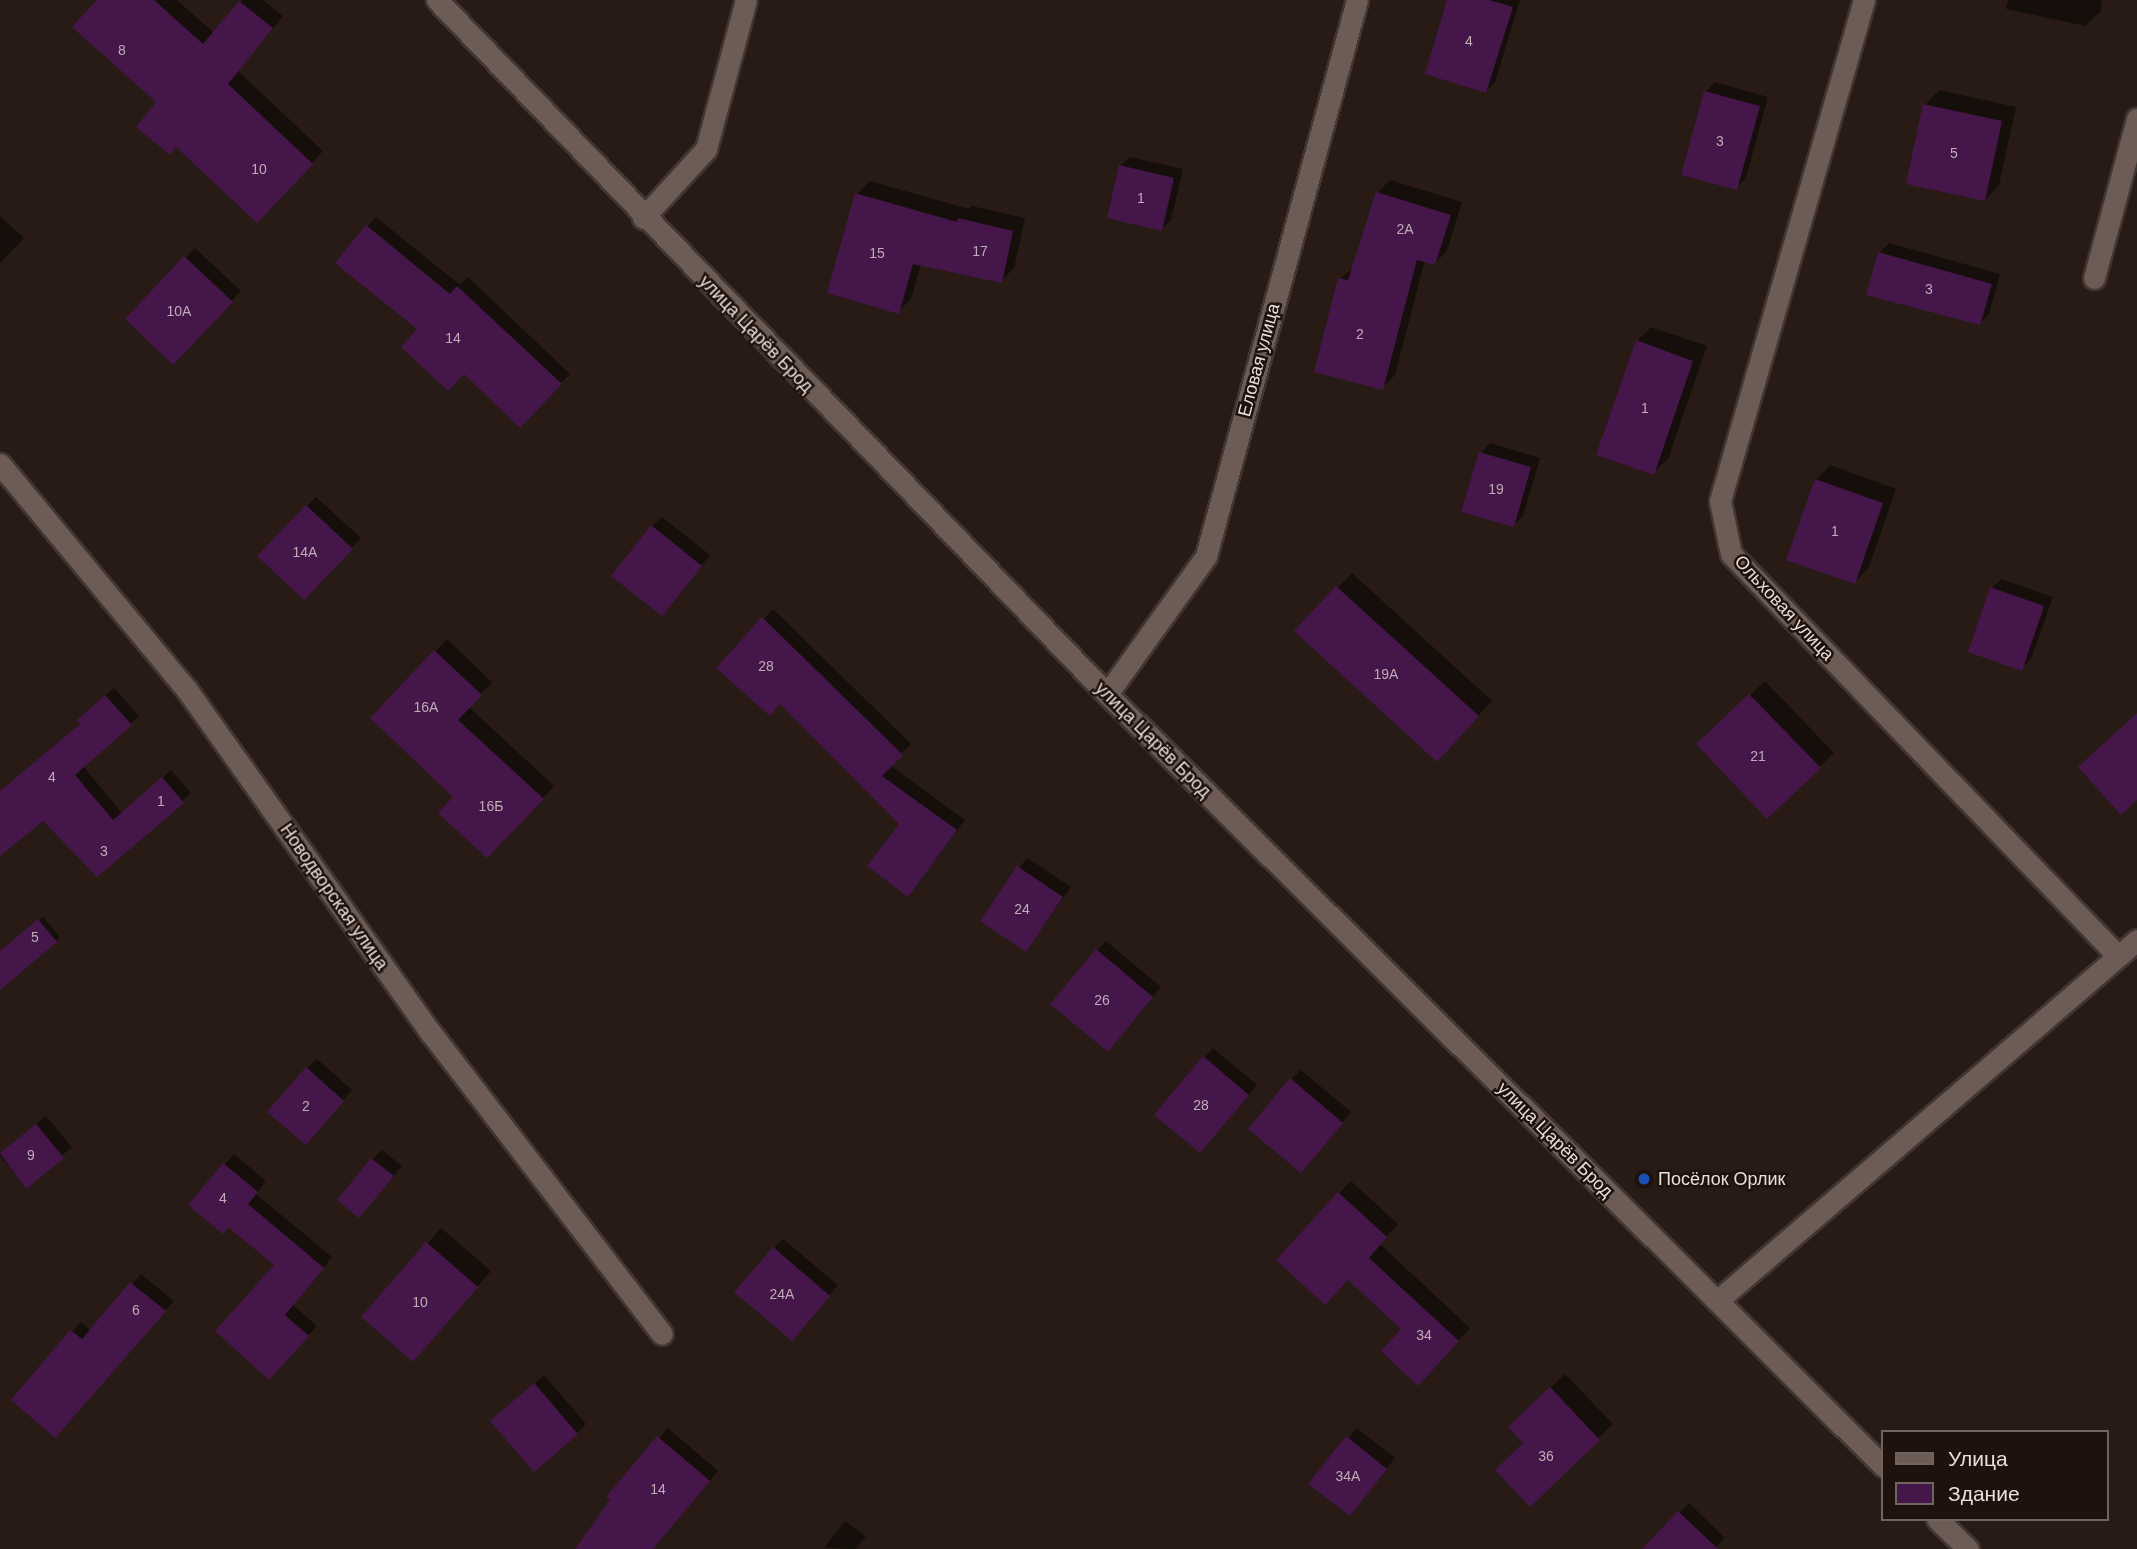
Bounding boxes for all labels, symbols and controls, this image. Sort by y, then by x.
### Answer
house number: 4 [1465,33,1473,49]
house number: 8 [118,42,126,58]
house number: 3 [1716,133,1724,149]
house number: 5 [1950,145,1958,161]
house number: 10 [251,161,267,177]
house number: 1 [1137,190,1145,206]
house number: 2А [1396,221,1414,237]
house number: 17 [972,243,988,259]
house number: 15 [869,245,885,261]
street label: улица Царёв Брод [694,271,818,397]
house number: 3 [1925,281,1933,297]
street label: Еловая улица [1234,301,1284,419]
house number: 10А [167,303,191,319]
house number: 2 [1356,326,1364,342]
house number: 14 [445,330,461,346]
house number: 1 [1641,400,1649,416]
house number: 19 [1488,481,1504,497]
house number: 1 [1831,523,1839,539]
house number: 14А [293,544,317,560]
street label: Ольховая улица [1730,551,1838,665]
house number: 28 [758,658,774,674]
house number: 19А [1374,666,1398,682]
street label: улица Царёв Брод [1091,678,1215,802]
house number: 16А [414,699,438,715]
house number: 21 [1750,748,1766,764]
house number: 4 [48,769,56,785]
house number: 1 [157,793,165,809]
house number: 16Б [479,798,503,814]
street label: Новодворская улица [275,820,393,974]
house number: 3 [100,843,108,859]
house number: 24 [1014,901,1030,917]
house number: 5 [31,929,39,945]
house number: 26 [1094,992,1110,1008]
street label: улица Царёв Брод [1493,1078,1617,1202]
house number: 28 [1193,1097,1209,1113]
house number: 2 [302,1098,310,1114]
house number: 9 [27,1147,35,1163]
place label: Посёлок Орлик [1658,1168,1785,1190]
marker: Посёлок Орлик [1636,1171,1652,1187]
house number: 4 [219,1190,227,1206]
house number: 24А [770,1286,794,1302]
house number: 10 [412,1294,428,1310]
house number: 6 [132,1302,140,1318]
house number: 34 [1416,1327,1432,1343]
legend [1882,1430,2109,1521]
text: Улица [1948,1447,2008,1470]
house number: 36 [1538,1448,1554,1464]
house number: 34А [1336,1468,1360,1484]
house number: 14 [650,1481,666,1497]
text: Здание [1948,1482,2020,1505]

